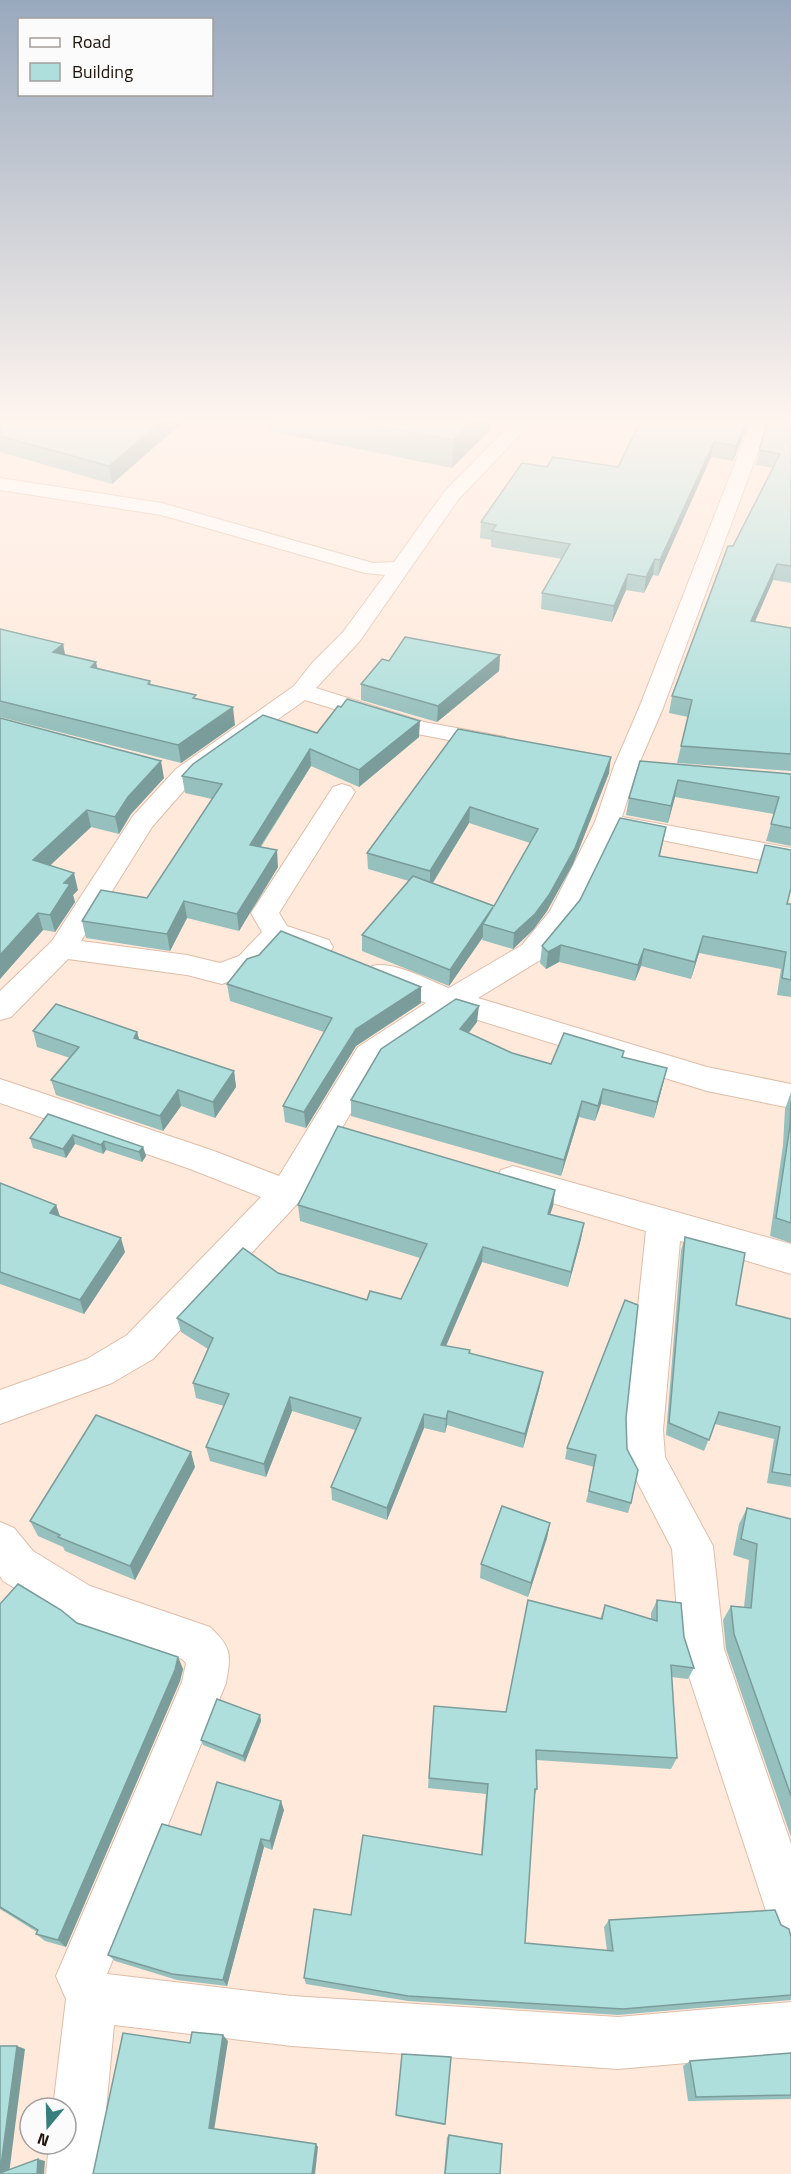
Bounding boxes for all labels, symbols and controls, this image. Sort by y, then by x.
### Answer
legend [18,18,213,96]
text: Road [72,28,111,55]
text: Building [72,58,133,85]
north arrow [18,2096,78,2156]
text: N [34,2127,52,2153]

